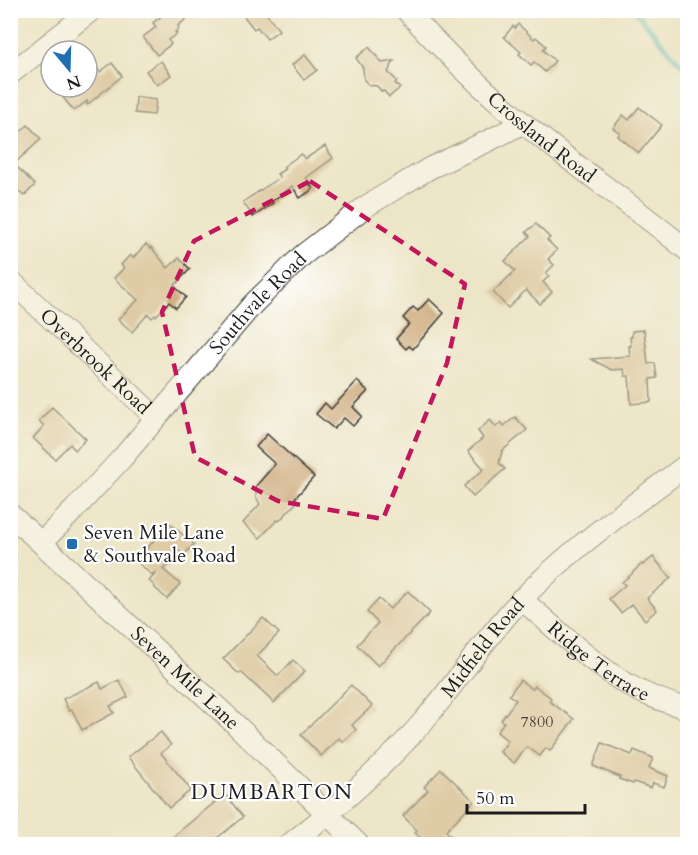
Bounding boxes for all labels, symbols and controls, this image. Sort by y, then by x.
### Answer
north arrow [39,39,99,99]
text: N [63,70,84,95]
street label: Crossland Road [481,85,602,189]
street label: Southvale Road [203,246,313,360]
street label: Overbrook Road [34,302,157,421]
place label: Seven Mile Lane & Southvale Road [84,519,236,569]
marker: Seven Mile Lane & Southvale Road [65,537,79,551]
street label: Midfield Road [435,592,531,703]
street label: Ridge Terrace [542,615,654,708]
street label: Seven Mile Lane [125,620,246,736]
house number: 7800 [521,711,553,733]
scale bar [467,777,586,815]
district label: DUMBARTON [191,778,353,807]
text: 50 m [476,786,515,811]

